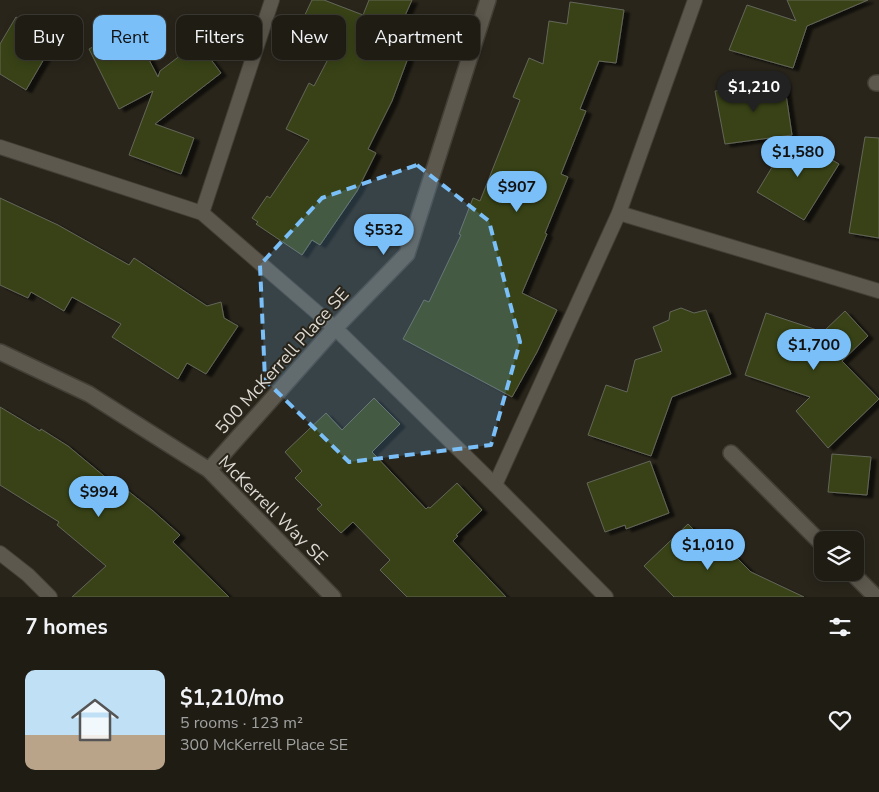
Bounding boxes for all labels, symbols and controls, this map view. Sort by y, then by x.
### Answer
chip: Buy [15,15,83,60]
chip: Rent [93,15,166,60]
chip: Filters [176,15,262,60]
chip: New [272,15,346,60]
chip: Apartment [356,15,480,60]
pin: $1,210 [713,70,795,113]
text: $1,210 [728,76,780,98]
pin: $1,580 [757,136,839,178]
text: $1,580 [772,141,824,163]
pin: $907 [487,170,547,213]
text: $907 [498,176,536,198]
pin: $532 [354,214,414,256]
text: $532 [365,219,403,241]
street label: 500 McKerrell Place SE [210,283,354,439]
pin: $1,700 [773,328,855,371]
text: $1,700 [788,334,840,356]
street label: McKerrell Way SE [213,450,333,570]
pin: $994 [69,476,129,518]
text: $994 [80,481,118,503]
pin: $1,010 [667,528,749,571]
map controls [814,531,864,581]
button: layers [814,531,864,581]
text: $1,010 [682,534,734,556]
text: 7 homes [25,613,108,641]
icon: filters [826,613,854,641]
text: $1,210/mo [180,684,284,712]
icon: home [65,690,125,750]
icon: heart [826,706,854,734]
text: 5 rooms · 123 m² [180,712,303,734]
text: 300 McKerrell Place SE [180,734,348,756]

